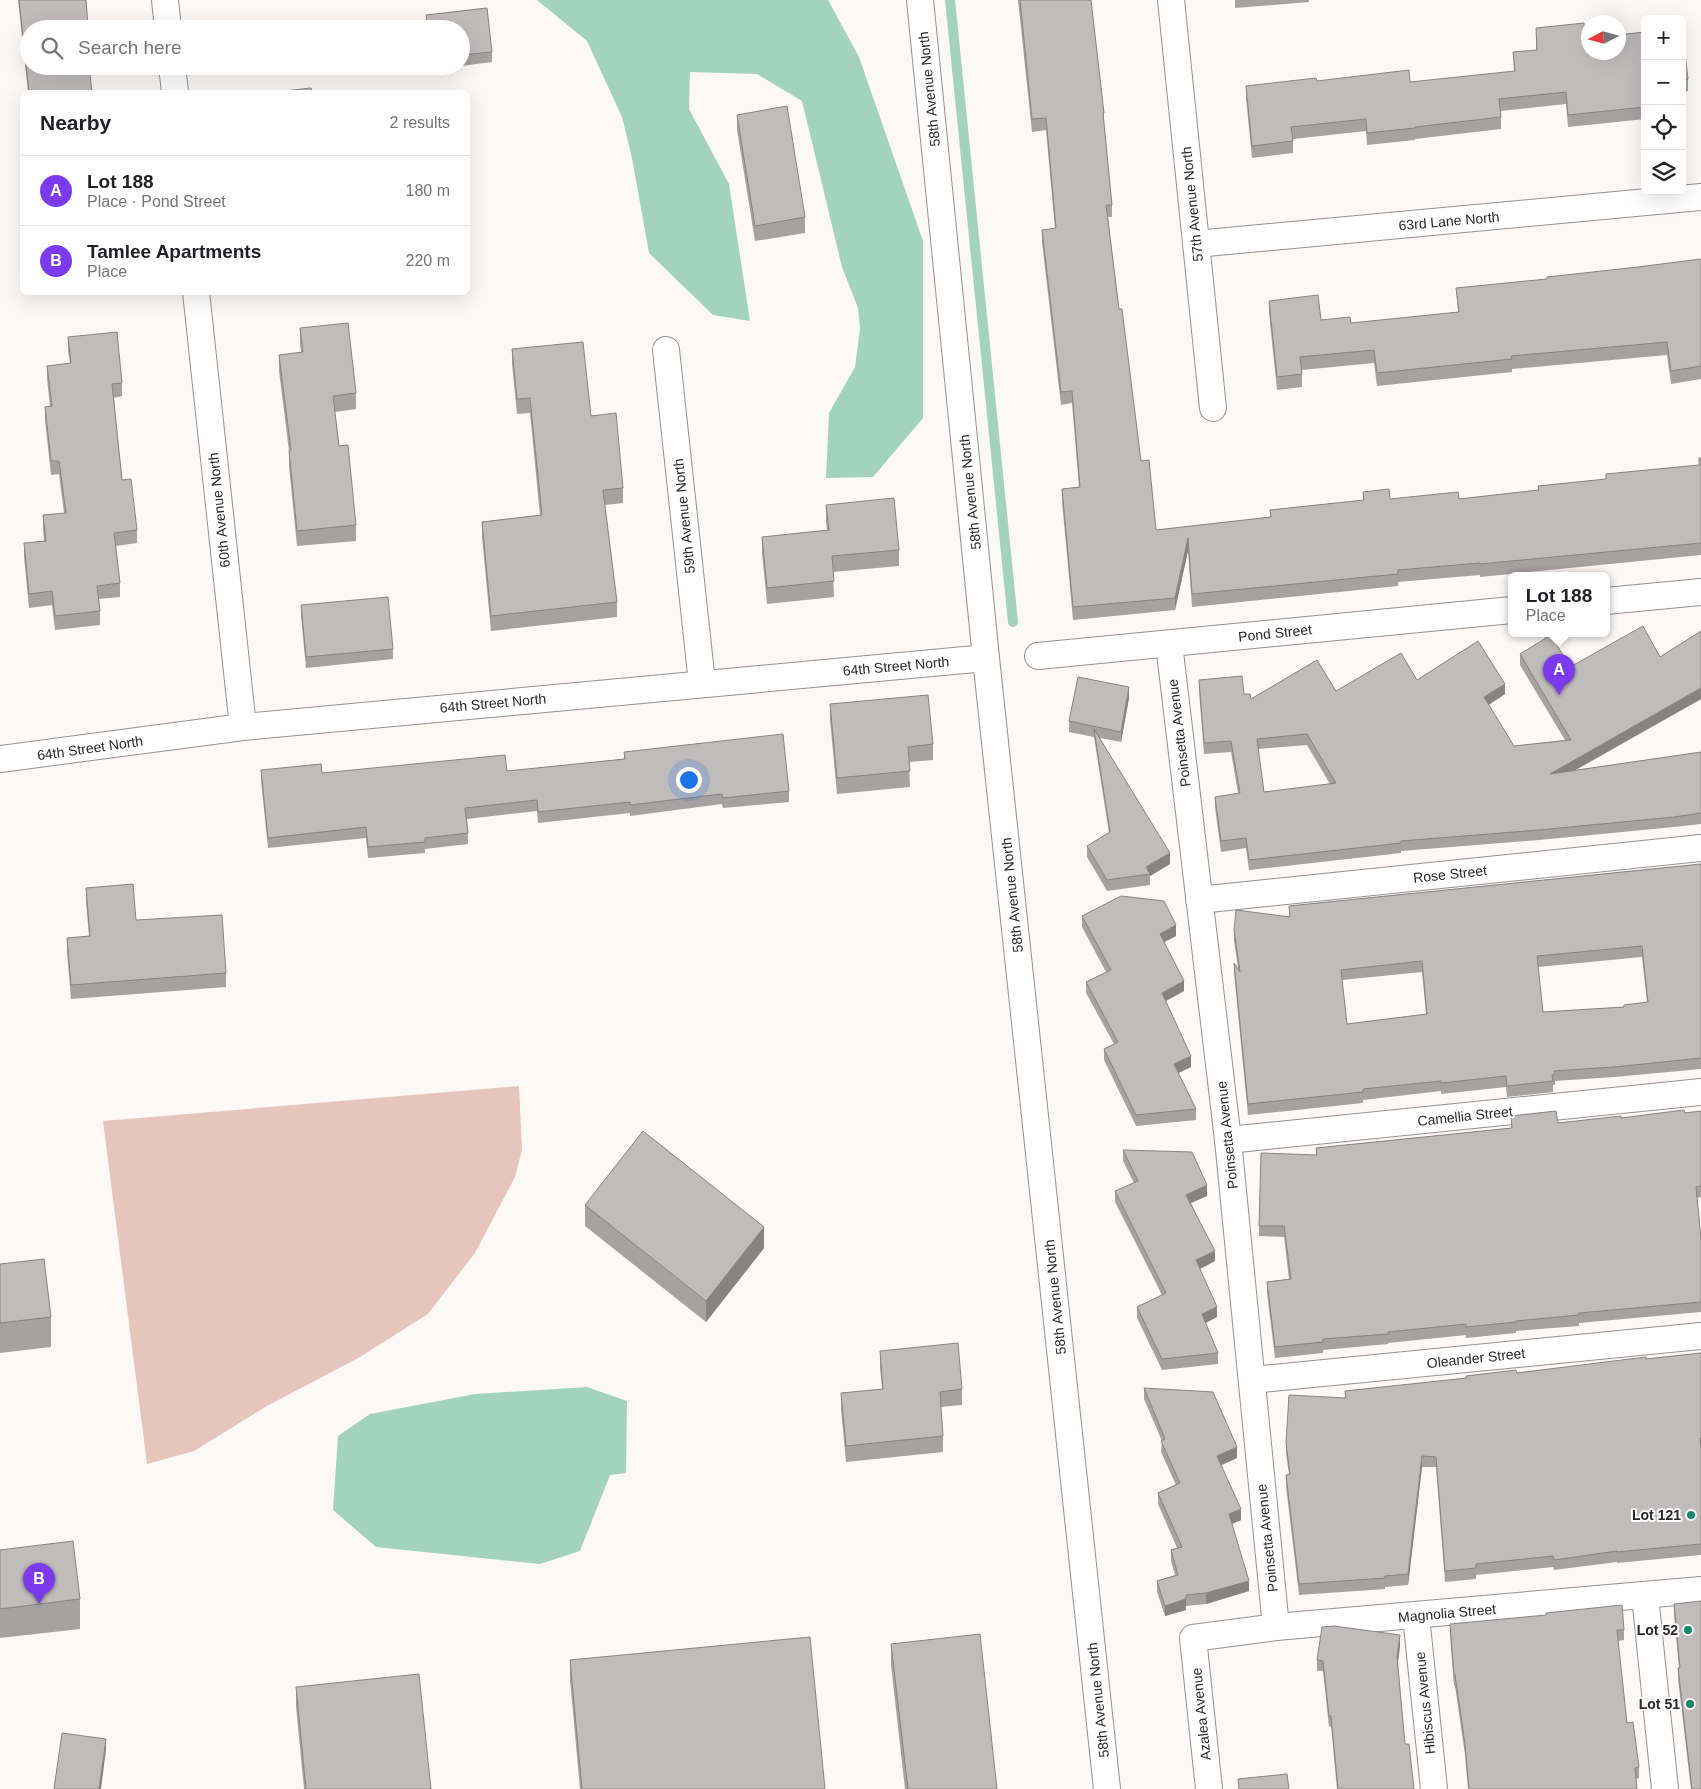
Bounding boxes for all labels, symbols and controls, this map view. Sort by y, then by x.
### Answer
north arrow [1581,15,1626,60]
map controls [1641,15,1686,195]
button: + [1641,15,1686,60]
search box [20,20,470,75]
street label: 58th Avenue North [915,31,943,147]
icon: search [38,34,66,62]
text: Search here [78,37,182,58]
button: − [1641,60,1686,105]
button: locate [1641,105,1686,150]
text: Nearby [40,111,111,134]
text: 2 results [390,114,450,131]
street label: 57th Avenue North [1178,146,1206,262]
button: layers [1641,150,1686,195]
text: Lot 188 [87,171,154,192]
text: A [50,182,62,199]
text: 180 m [406,182,450,199]
text: Place · Pond Street [87,193,226,210]
street label: 63rd Lane North [1398,209,1500,233]
text: Tamlee Apartments [87,241,261,262]
text: B [50,252,62,269]
text: 220 m [406,252,450,269]
text: Place [87,263,127,280]
street label: 58th Avenue North [956,434,984,550]
street label: 60th Avenue North [205,452,233,568]
street label: 59th Avenue North [670,458,698,574]
popup [1508,572,1610,637]
text: Lot 188 [1526,585,1592,606]
text: Place [1526,607,1566,624]
street label: Pond Street [1237,621,1313,645]
street label: 64th Street North [842,653,950,679]
pin: A [1543,654,1575,695]
street label: Poinsetta Avenue [1164,678,1194,788]
street label: 64th Street North [439,690,547,716]
street label: 64th Street North [36,733,144,763]
your location [676,767,702,793]
street label: 58th Avenue North [998,837,1026,953]
street label: Rose Street [1412,862,1488,886]
street label: Poinsetta Avenue [1213,1080,1241,1190]
street label: Camellia Street [1417,1103,1514,1129]
street label: 58th Avenue North [1041,1239,1069,1355]
street label: Oleander Street [1426,1345,1526,1371]
street label: Poinsetta Avenue [1253,1483,1281,1593]
place label: Lot 121 [1632,1507,1681,1523]
marker: Lot 121 [1685,1509,1697,1521]
pin: B [23,1563,55,1604]
street label: Magnolia Street [1397,1601,1497,1625]
place label: Lot 52 [1637,1622,1678,1638]
marker: Lot 52 [1682,1624,1694,1636]
street label: 58th Avenue North [1084,1642,1112,1758]
street label: Hibiscus Avenue [1412,1651,1438,1755]
street label: Azalea Avenue [1188,1667,1214,1761]
place label: Lot 51 [1639,1696,1680,1712]
marker: Lot 51 [1684,1698,1696,1710]

